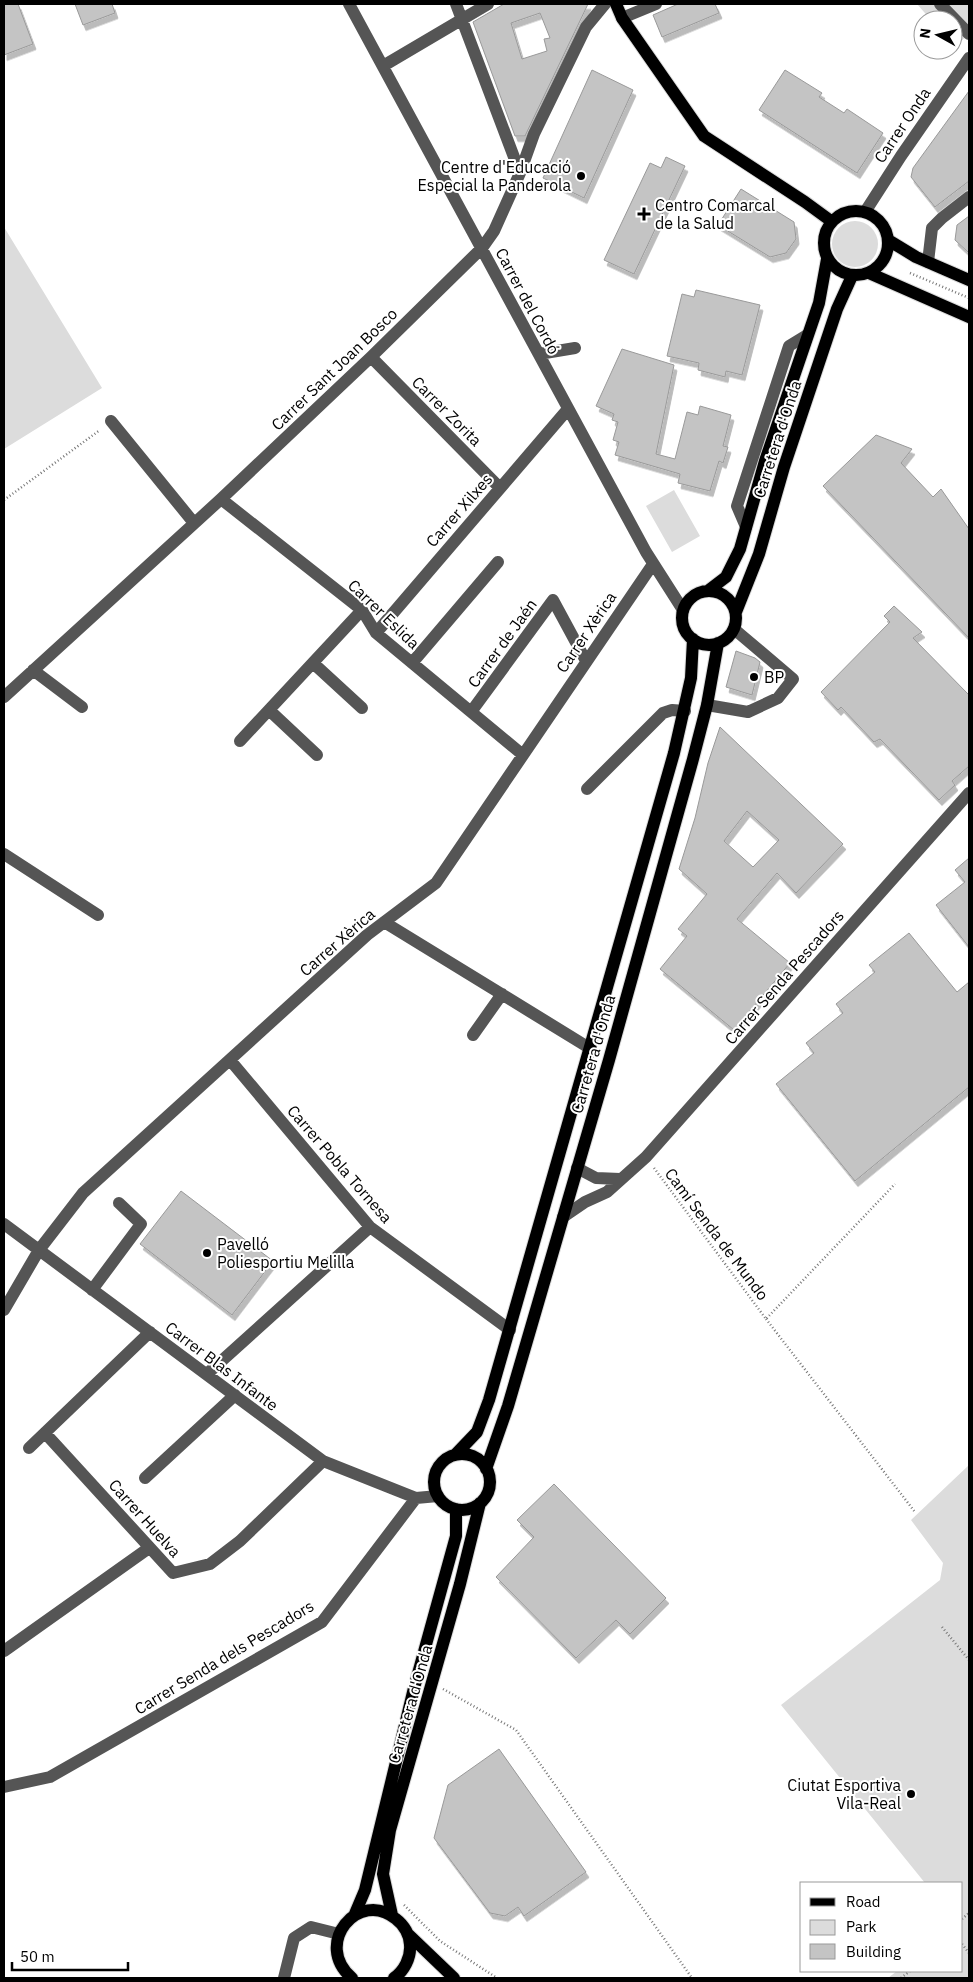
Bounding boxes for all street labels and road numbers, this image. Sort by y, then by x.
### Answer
street label: Carrer Onda [869,83,935,167]
street label: Carrer del Cordó [492,244,564,358]
street label: Carrer Sant Joan Bosco [267,304,401,434]
street label: Carrer Zorita [408,372,486,450]
street label: Carretera d'Onda [749,377,806,500]
street label: Carrer Xilxes [422,469,496,551]
street label: Carrer Eslida [344,575,424,653]
street label: Carrer Xèrica [552,587,621,676]
street label: Carrer de Jaén [463,595,541,691]
street label: Carrer Xèrica [295,904,379,980]
street label: Carrer Senda Pescadors [720,906,848,1048]
street label: Carretera d'Onda [566,992,620,1116]
street label: Carrer Pobla Tornesa [283,1101,397,1228]
street label: Camí Senda de Mundo [661,1164,773,1304]
street label: Carrer Blas Infante [162,1317,283,1415]
street label: Carrer Huelva [105,1475,186,1562]
street label: Carrer Senda dels Pescadors [131,1595,317,1719]
street label: Carretera d'Onda [383,1642,437,1766]

